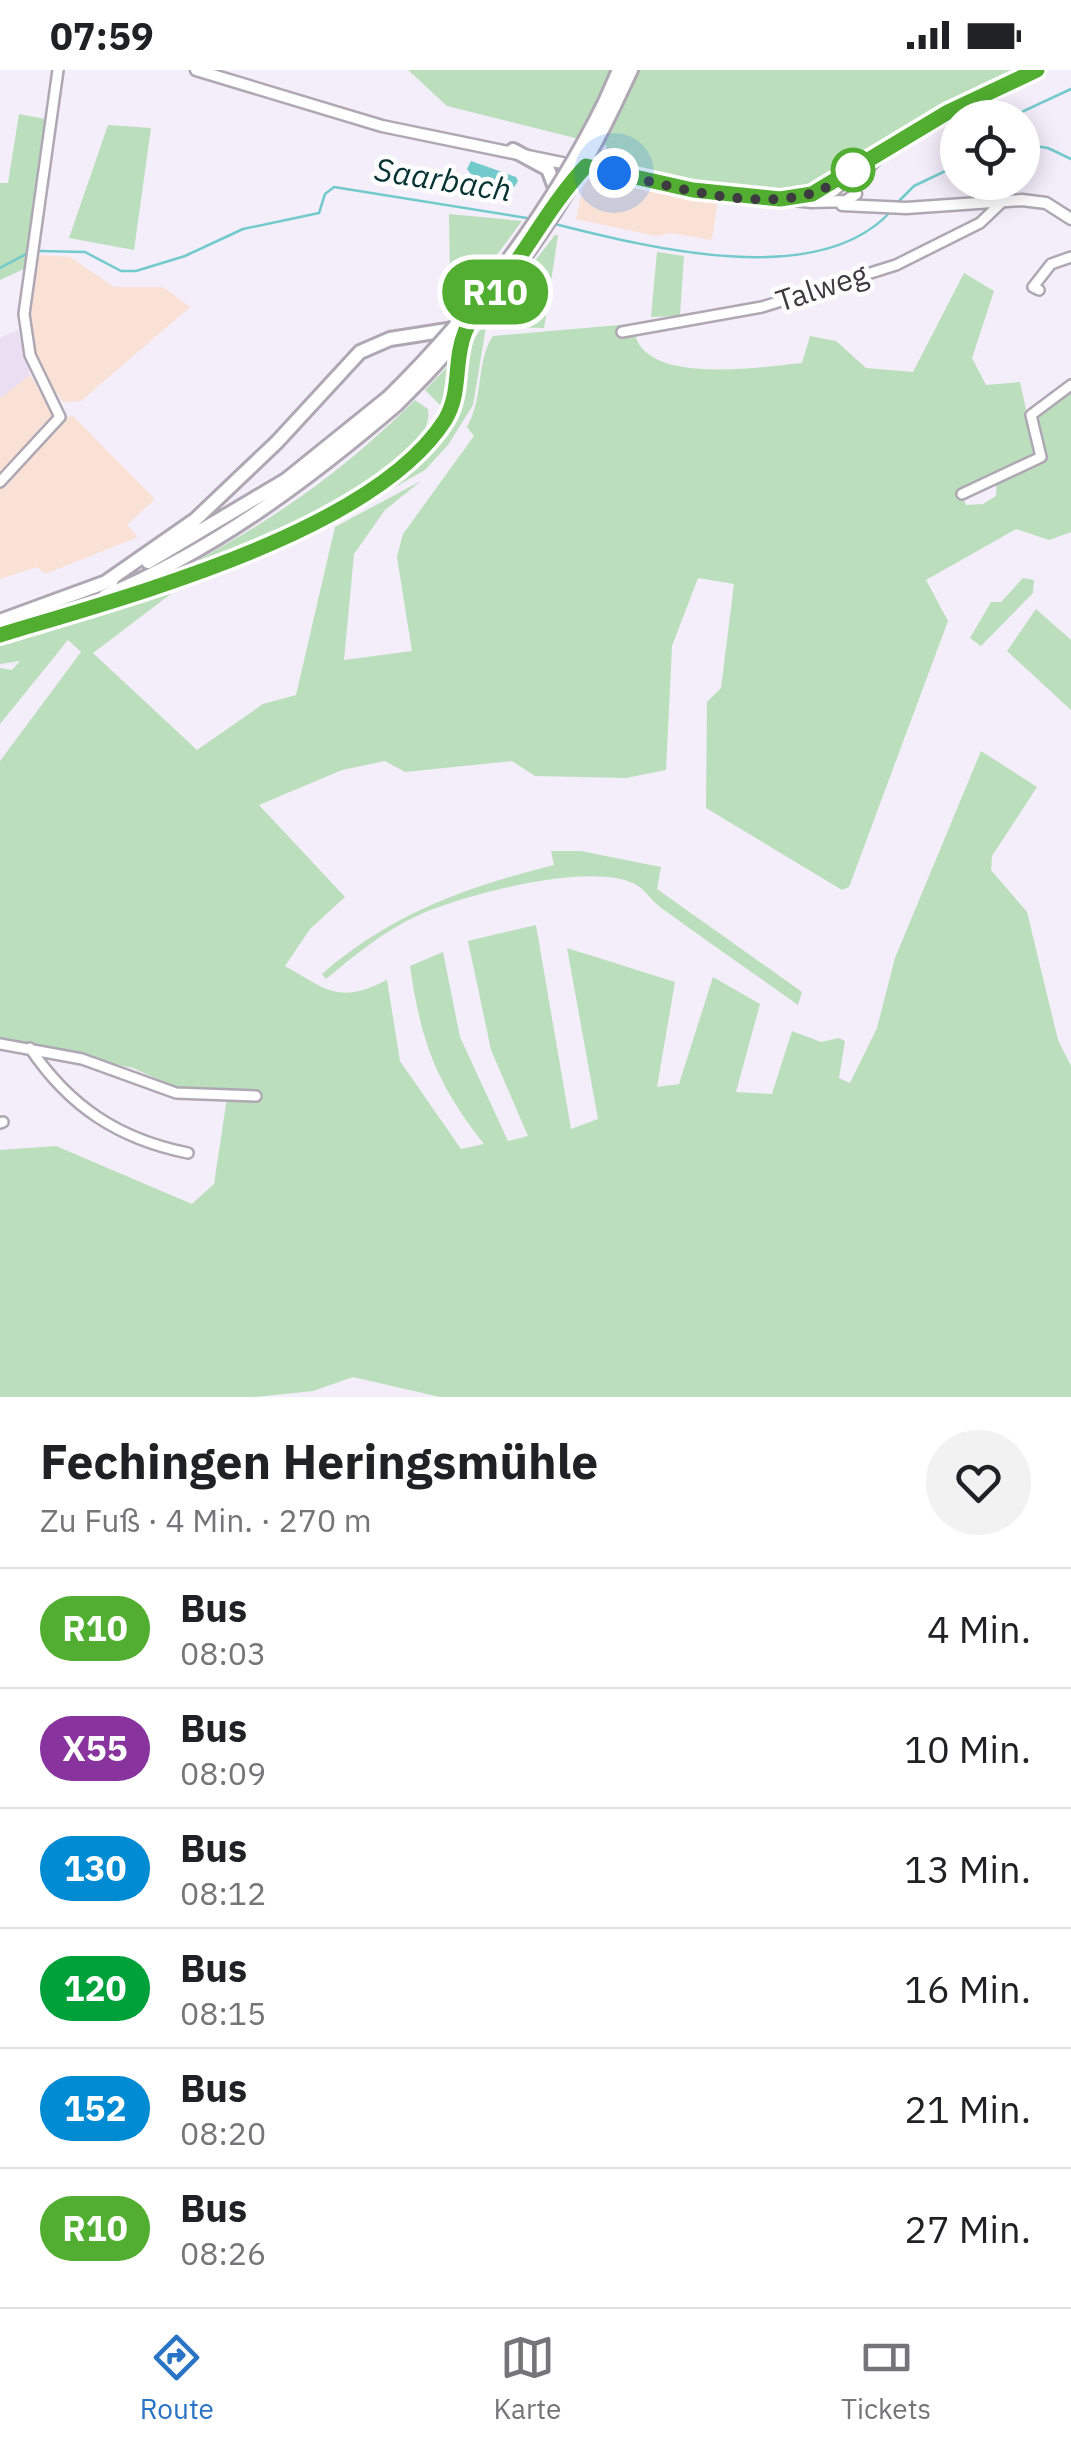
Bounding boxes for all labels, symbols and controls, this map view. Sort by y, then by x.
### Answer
text: 07:59 [50,11,154,60]
map controls [940,100,1040,200]
button: locate [940,100,1040,200]
water label: Saarbach [372,147,515,211]
your location [589,148,639,198]
unlabelled marker [832,149,874,191]
street label: Talweg [771,253,873,320]
line badge: R10 [438,260,552,324]
text: R10 [462,269,528,315]
text: Fechingen Heringsmühle [40,1430,598,1492]
button: heart [926,1430,1031,1535]
text: Zu Fuß · 4 Min. · 270 m [40,1499,372,1541]
text: Bus [180,1583,247,1632]
text: 4 Min. [927,1604,1031,1653]
text: R10 [62,1605,128,1651]
text: 08:03 [180,1632,266,1674]
text: Bus [180,1703,247,1752]
text: 10 Min. [904,1724,1031,1773]
text: X55 [62,1725,128,1771]
text: 08:09 [180,1752,266,1794]
text: Bus [180,1823,247,1872]
text: 13 Min. [904,1844,1031,1893]
text: 130 [63,1845,127,1891]
text: 08:12 [180,1872,266,1914]
text: Bus [180,1943,247,1992]
text: 16 Min. [904,1964,1031,2013]
text: 120 [63,1965,127,2011]
text: 08:15 [180,1992,266,2034]
text: Bus [180,2063,247,2112]
text: 21 Min. [904,2084,1031,2133]
text: 152 [63,2085,127,2131]
text: 08:20 [180,2112,266,2154]
text: Bus [180,2183,247,2232]
text: 27 Min. [904,2204,1031,2253]
text: R10 [62,2205,128,2251]
text: 08:26 [180,2232,266,2274]
tab: Route [140,2330,214,2427]
tab: Karte [494,2330,561,2427]
tab: Tickets [841,2330,931,2427]

